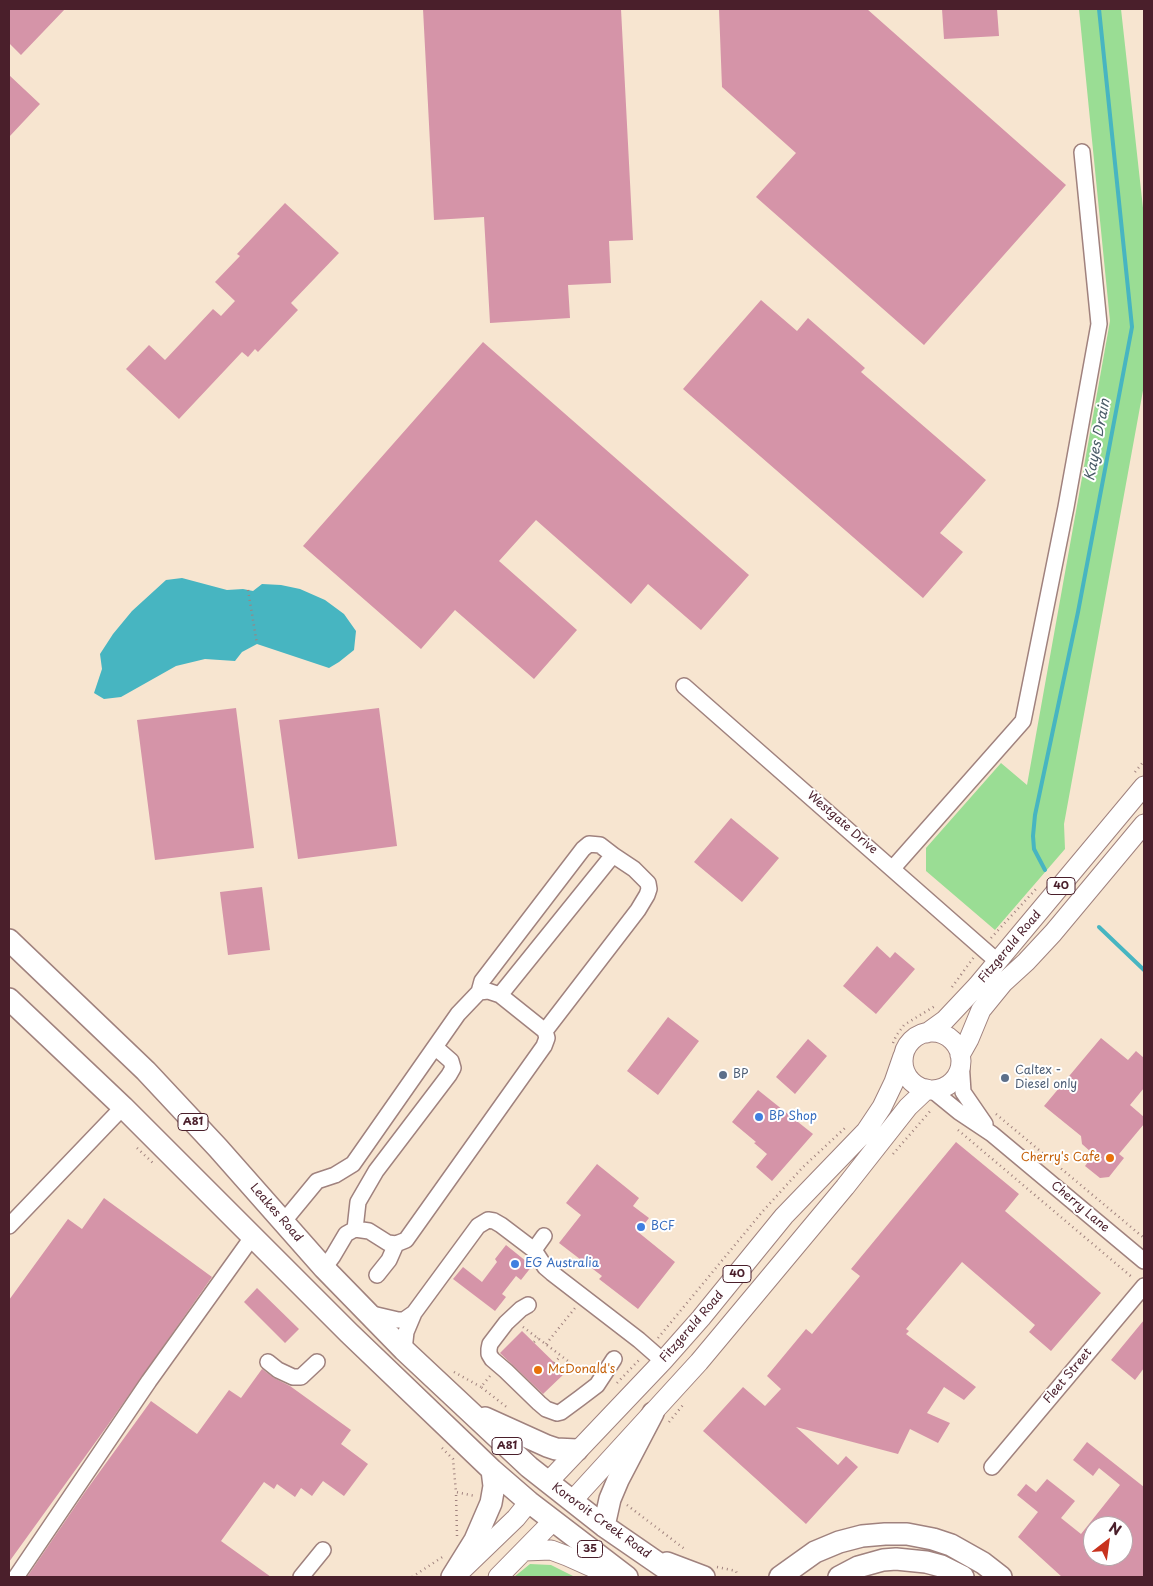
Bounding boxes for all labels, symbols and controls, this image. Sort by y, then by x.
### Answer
water label: Kayes Drain [1082,398,1114,482]
street label: Westgate Drive [804,789,880,857]
road number: 40 [1047,878,1075,894]
street label: Fitzgerald Road [976,908,1044,986]
place label: Caltex - Diesel only [1015,1064,1077,1092]
place label: BP [733,1068,748,1082]
marker: BP [717,1069,729,1081]
marker: Caltex - Diesel only [999,1072,1011,1084]
place label: BP Shop [769,1110,817,1124]
marker: BP Shop [753,1111,765,1123]
road number: A81 [178,1114,208,1130]
place label: Cherry's Cafe [1021,1151,1100,1165]
marker: Cherry's Cafe [1104,1152,1116,1164]
street label: Cherry Lane [1048,1178,1112,1236]
street label: Leakes Road [247,1181,305,1245]
place label: BCF [651,1220,675,1234]
marker: BCF [635,1221,647,1233]
place label: EG Australia [525,1257,599,1271]
marker: EG Australia [509,1258,521,1270]
road number: 40 [723,1266,751,1282]
street label: Fitzgerald Road [657,1288,727,1366]
street label: Fleet Street [1041,1346,1095,1406]
place label: McDonald's [548,1363,615,1377]
marker: McDonald's [532,1364,544,1376]
road number: A81 [492,1438,522,1454]
street label: Kororoit Creek Road [549,1480,653,1562]
north arrow [1083,1516,1133,1566]
text: N [1105,1517,1125,1540]
road number: 35 [578,1540,602,1558]

